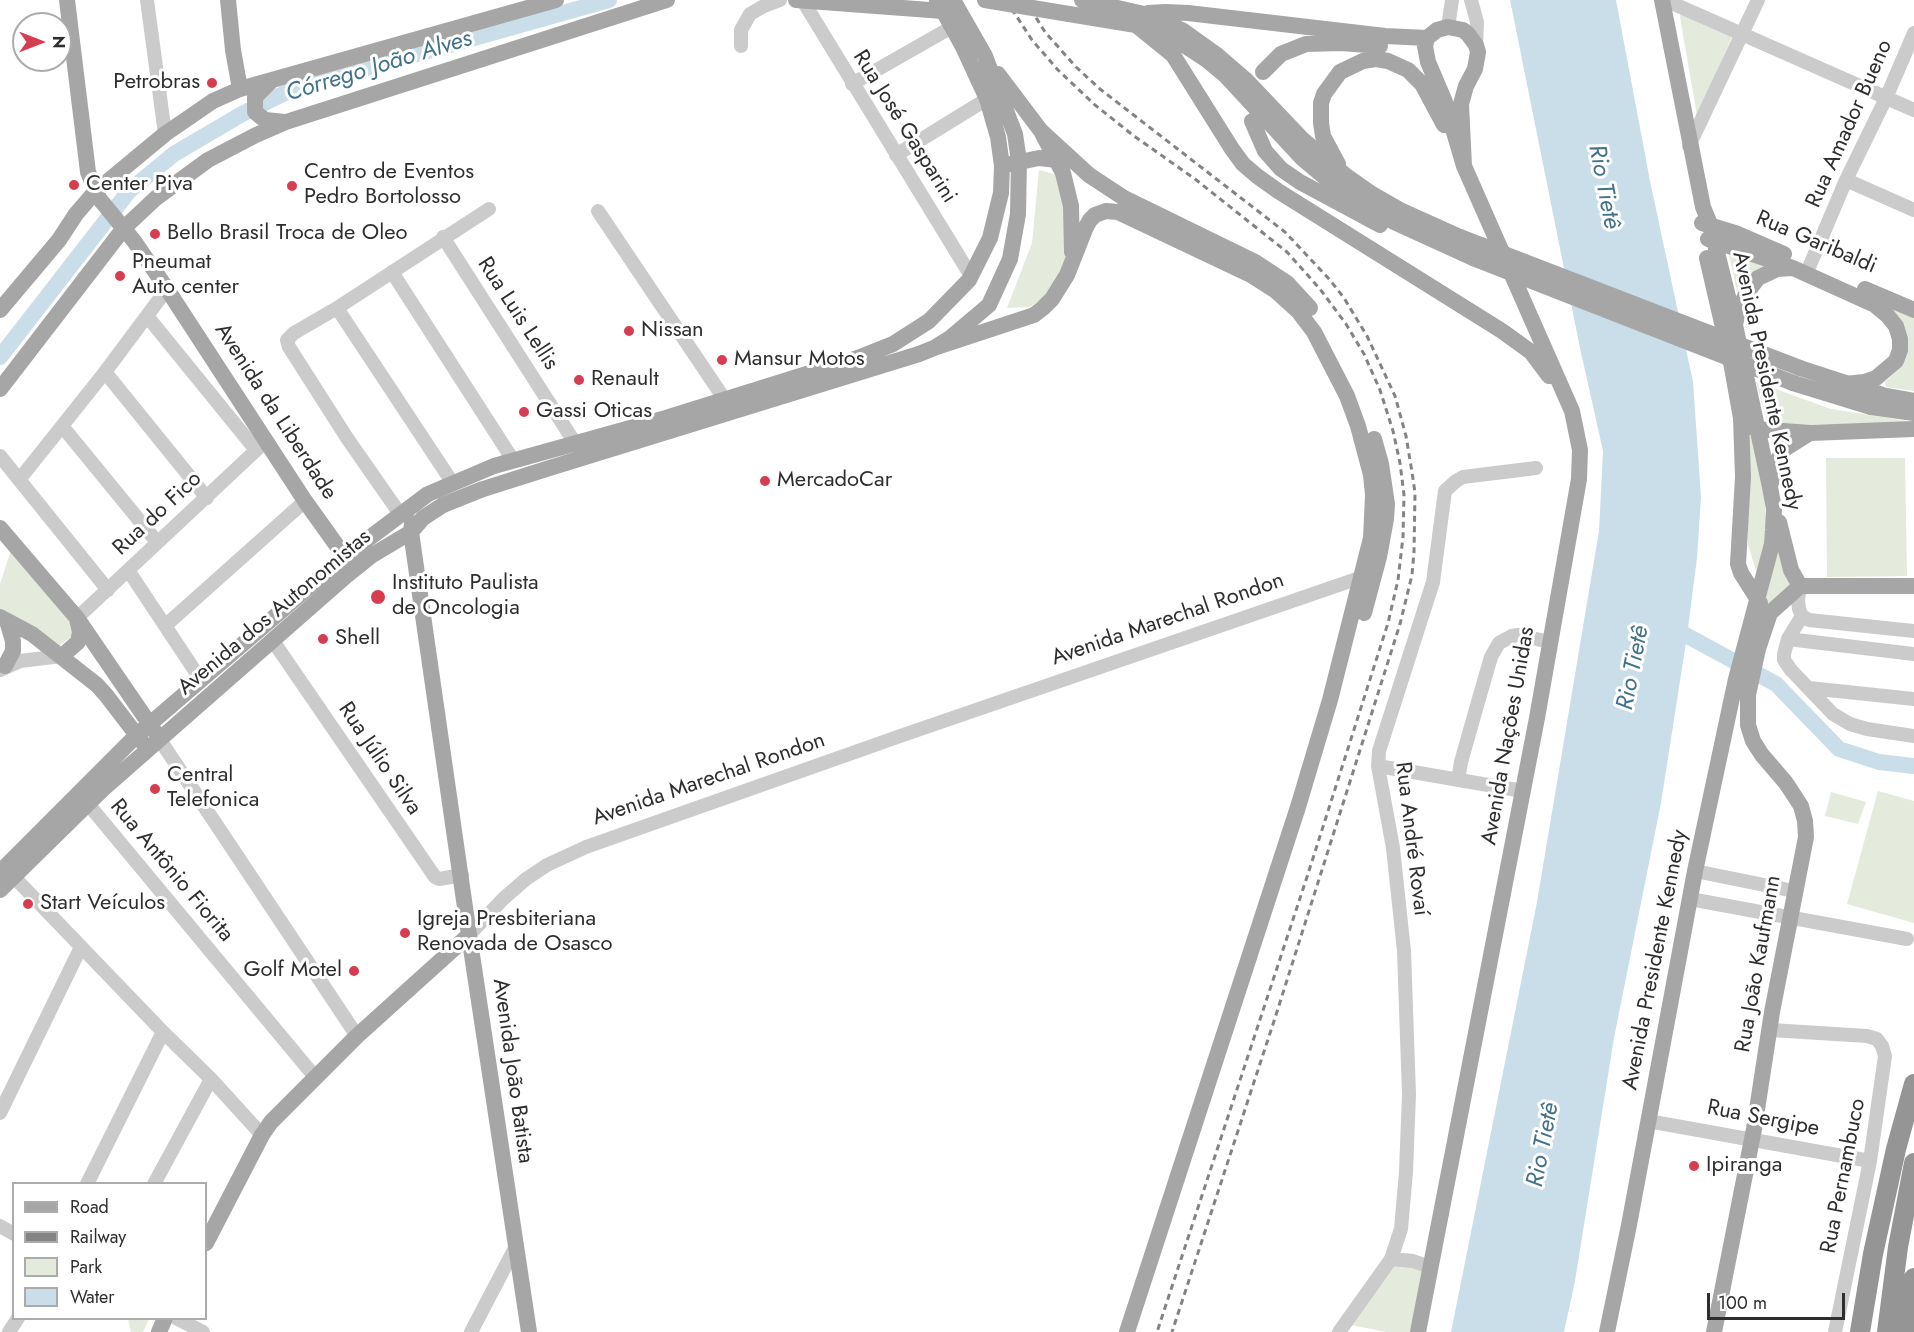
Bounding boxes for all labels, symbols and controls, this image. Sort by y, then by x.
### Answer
north arrow [12,12,72,72]
water label: Córrego João Alves [282,25,476,109]
text: N [47,36,70,48]
street label: Rua Amador Bueno [1801,36,1899,212]
street label: Rua José Gasparini [846,46,962,208]
place label: Petrobras [113,70,200,96]
marker: Petrobras [205,76,219,90]
water label: Rio Tietê [1581,142,1625,232]
place label: Centro de Eventos Pedro Bortolosso [304,160,474,212]
place label: Center Piva [86,172,193,198]
marker: Center Piva [67,178,81,192]
marker: Centro de Eventos Pedro Bortolosso [285,179,299,193]
street label: Rua Garibaldi [1752,206,1880,280]
place label: Bello Brasil Troca de Oleo [167,221,408,247]
marker: Bello Brasil Troca de Oleo [148,227,162,241]
street label: Avenida Presidente Kennedy [1726,249,1806,513]
place label: Pneumat Auto center [132,250,239,302]
street label: Rua Luis Lellis [471,253,563,375]
marker: Pneumat Auto center [113,269,127,283]
place label: Nissan [641,318,704,344]
street label: Avenida da Liberdade [208,319,342,505]
marker: Nissan [622,324,636,338]
place label: Mansur Motos [734,347,865,373]
marker: Mansur Motos [715,353,729,367]
place label: Renault [591,367,659,393]
marker: Renault [572,373,586,387]
place label: Gassi Oticas [536,399,652,425]
marker: Gassi Oticas [517,405,531,419]
street label: Rua do Fico [108,466,208,562]
place label: MercadoCar [777,468,892,494]
marker: MercadoCar [758,474,772,488]
street label: Avenida dos Autonomistas [173,524,377,702]
street label: Avenida Marechal Rondon [1048,568,1288,672]
place label: Instituto Paulista de Oncologia [392,571,539,622]
marker: Instituto Paulista de Oncologia [369,588,387,606]
water label: Rio Tietê [1612,623,1656,713]
street label: Avenida Nações Unidas [1477,625,1541,847]
place label: Shell [335,626,380,652]
marker: Shell [316,632,330,646]
street label: Rua Júlio Silva [332,698,426,820]
street label: Avenida Marechal Rondon [589,728,829,832]
street label: Rua André Rovaí [1388,761,1434,917]
place label: Central Telefonica [167,763,259,814]
marker: Central Telefonica [148,782,162,796]
street label: Rua Antônio Fiorita [104,794,238,948]
street label: Avenida Presidente Kennedy [1618,828,1694,1092]
street label: Rua João Kaufmann [1730,873,1788,1055]
place label: Start Veículos [40,891,165,917]
marker: Start Veículos [21,897,35,911]
place label: Igreja Presbiteriana Renovada de Osasco [417,907,613,958]
marker: Igreja Presbiteriana Renovada de Osasco [398,926,412,940]
place label: Golf Motel [243,958,342,984]
marker: Golf Motel [347,964,361,978]
street label: Avenida João Batista [486,977,538,1165]
street label: Rua Sergipe [1705,1095,1821,1143]
street label: Rua Pernambuco [1816,1096,1872,1256]
water label: Rio Tietê [1522,1100,1566,1190]
place label: Ipiranga [1706,1153,1782,1179]
marker: Ipiranga [1687,1159,1701,1173]
legend [12,1182,207,1320]
text: Road [70,1194,109,1220]
text: Railway [70,1224,126,1250]
text: Park [70,1254,102,1280]
scale bar [1710,1281,1848,1319]
text: Water [70,1284,114,1310]
text: 100 m [1718,1290,1767,1316]

